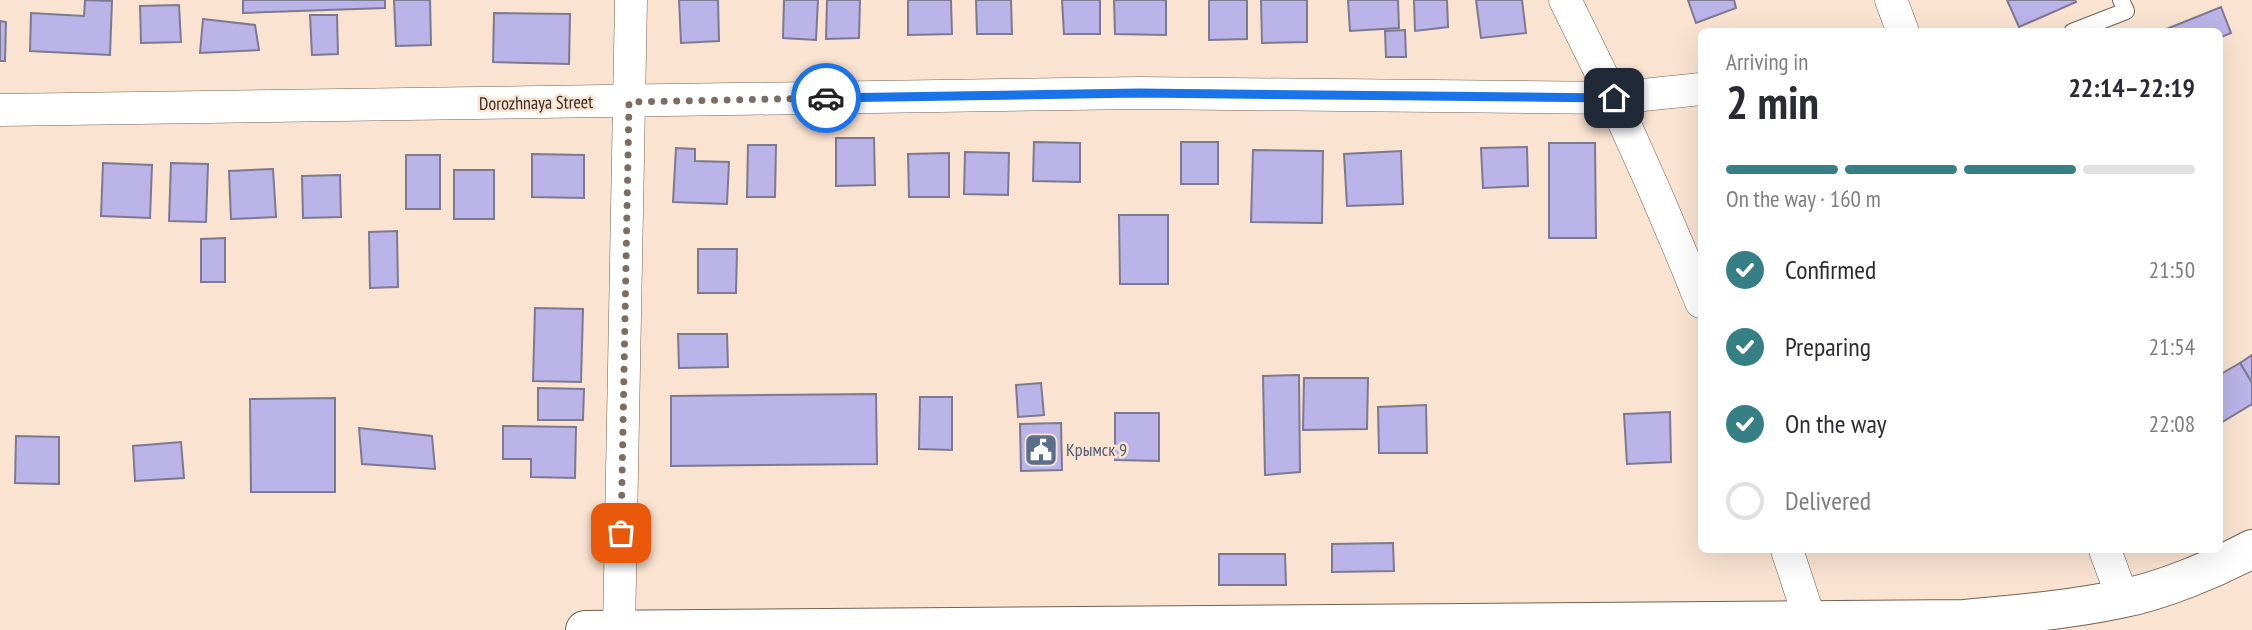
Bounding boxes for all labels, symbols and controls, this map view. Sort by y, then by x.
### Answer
text: Arriving in [1726,47,1808,76]
courier [791,63,861,133]
pin [1584,68,1644,128]
text: 22:14–22:19 [2068,71,2195,104]
text: 2 min [1726,72,1819,132]
icon: car [807,79,845,117]
icon: home [1595,79,1633,117]
street label: Dorozhnaya Street [479,90,593,115]
text: On the way · 160 m [1726,184,1881,213]
icon: check [1726,251,1764,289]
text: Confirmed [1785,253,1876,286]
text: 21:50 [2149,255,2195,284]
icon: check [1726,328,1764,366]
text: Preparing [1785,330,1871,363]
text: 21:54 [2149,332,2195,361]
icon: check [1726,405,1764,443]
text: On the way [1785,407,1887,440]
text: 22:08 [2149,409,2195,438]
public building icon: Крымск 9 [1022,431,1060,469]
place label: Крымск 9 [1066,438,1127,461]
text: Delivered [1785,484,1871,517]
pin [591,503,651,563]
icon: bag [602,514,640,552]

